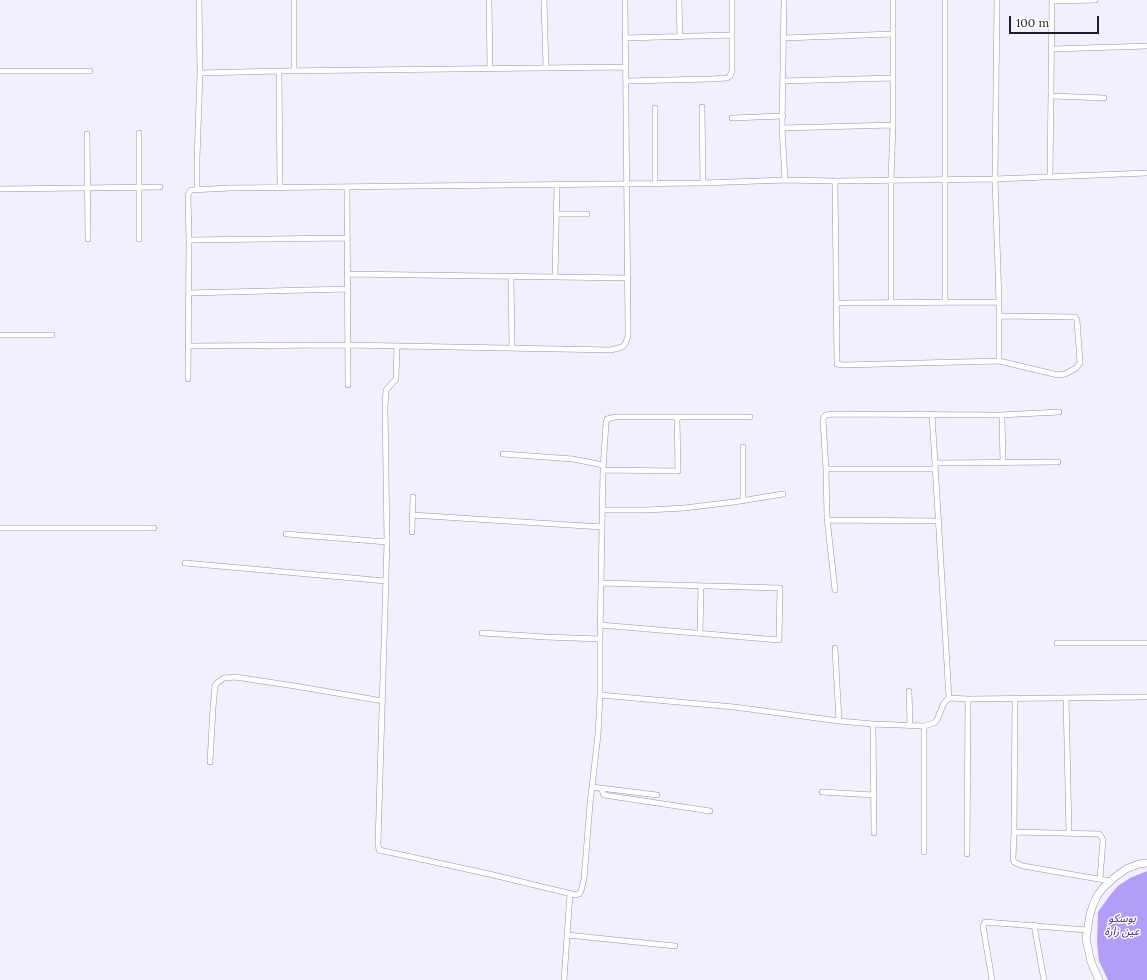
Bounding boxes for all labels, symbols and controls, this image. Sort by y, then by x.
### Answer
scale bar [1011,8,1101,34]
text: 100 m [1016,15,1049,30]
park label: بوسكو عين زارة [1105,912,1139,938]

